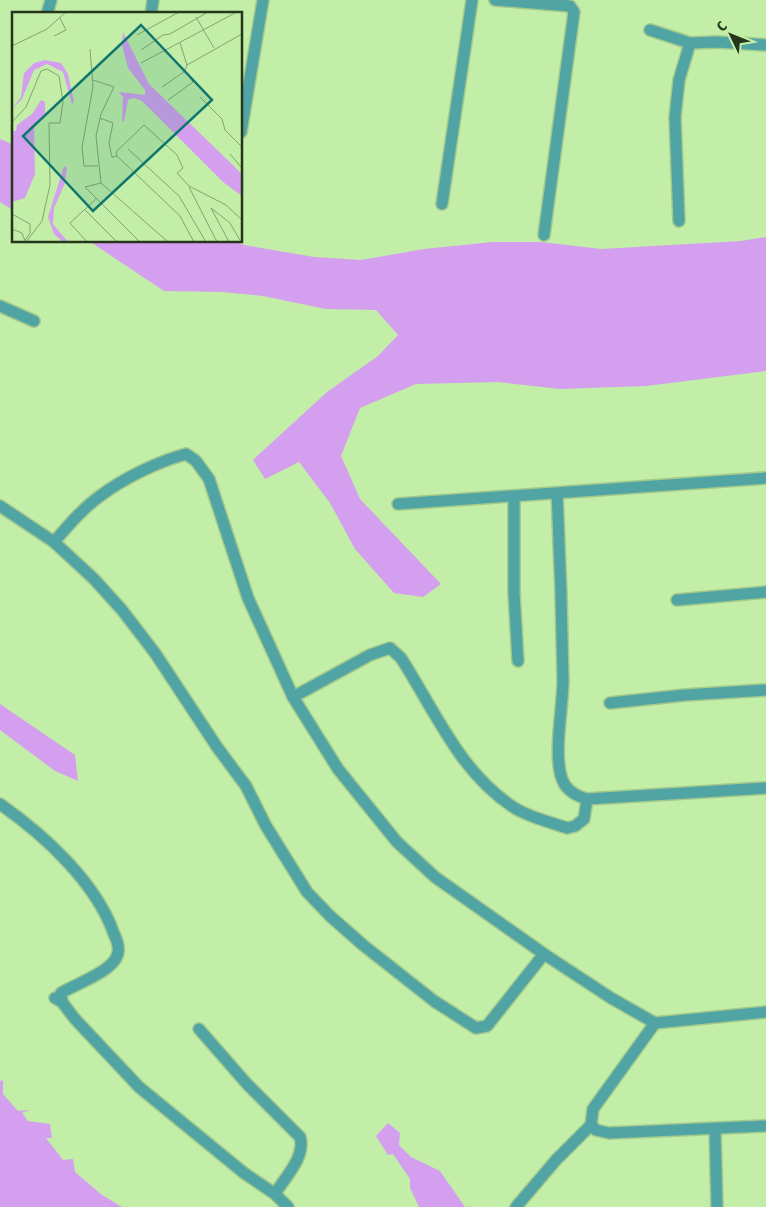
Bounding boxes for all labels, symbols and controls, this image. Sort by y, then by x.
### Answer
north arrow [706,10,756,60]
inset map [12,12,242,242]
text: С [713,18,731,35]

